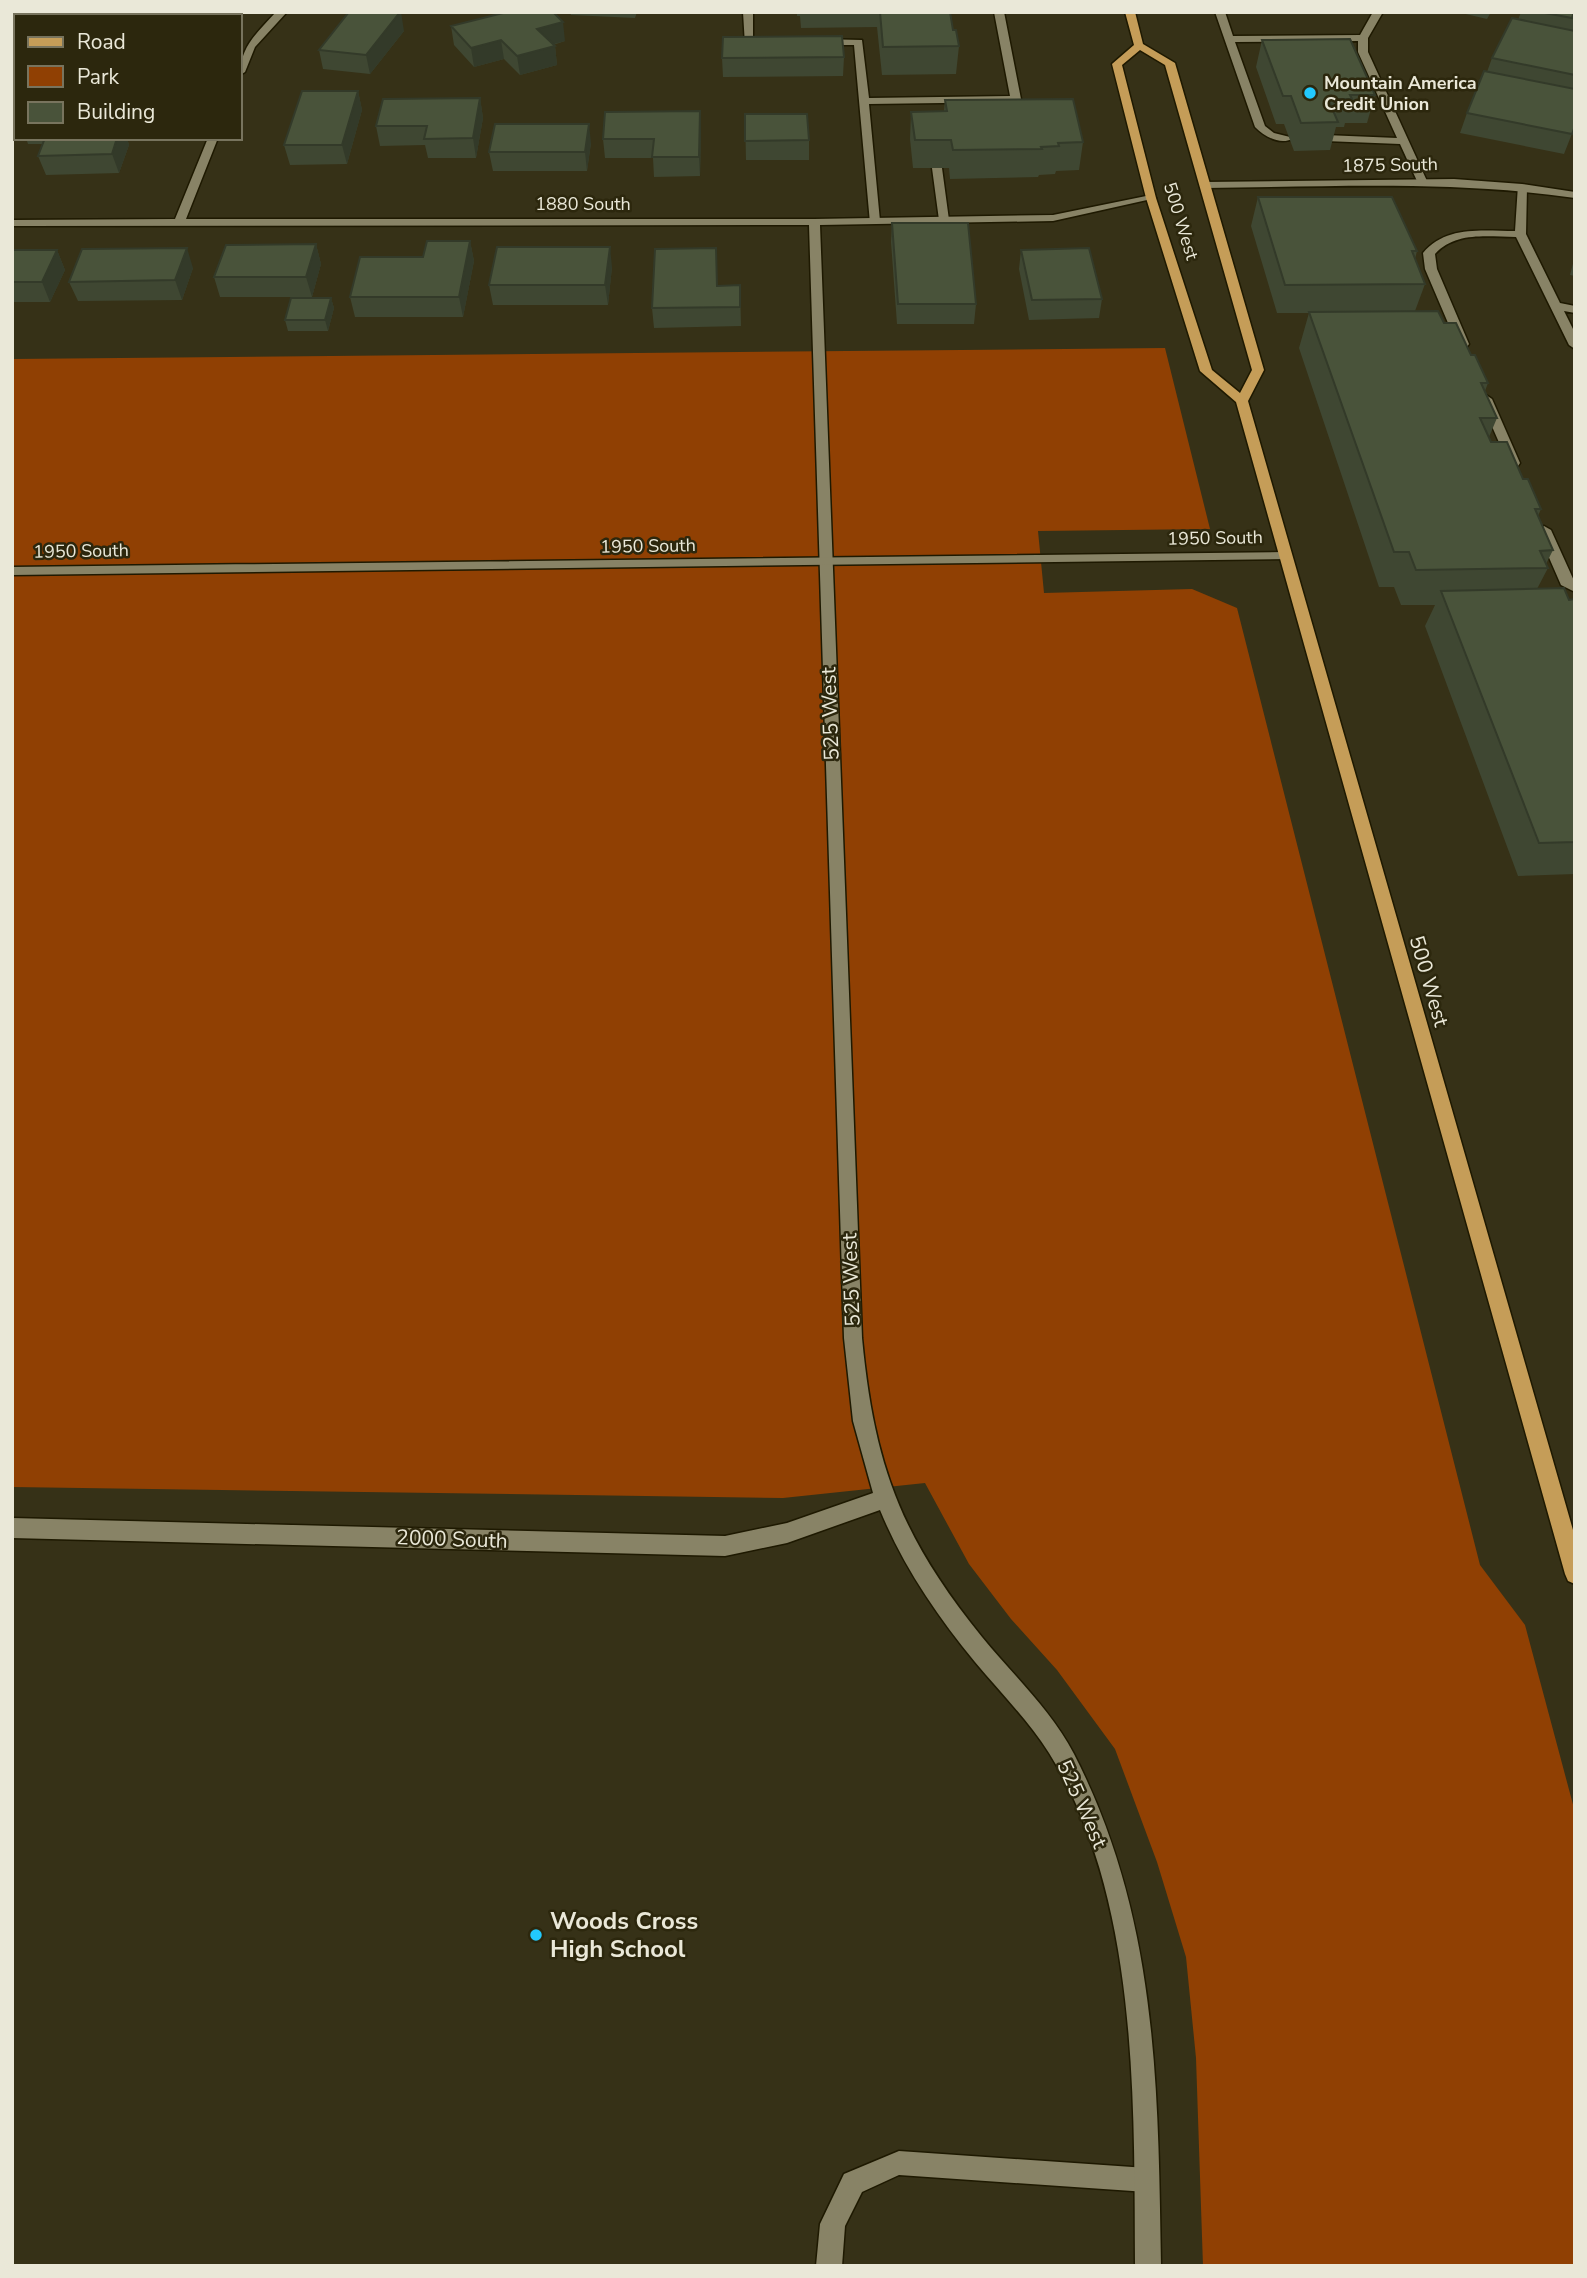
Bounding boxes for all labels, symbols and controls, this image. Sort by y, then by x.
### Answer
legend [14,14,242,140]
text: Road [77,28,126,56]
text: Park [77,63,119,91]
place label: Mountain America Credit Union [1324,71,1477,116]
marker: Mountain America Credit Union [1302,85,1318,101]
text: Building [77,98,155,126]
street label: 1875 South [1342,152,1438,178]
street label: 500 West [1158,179,1204,264]
street label: 1880 South [535,192,631,216]
street label: 1950 South [1167,525,1263,551]
street label: 1950 South [600,533,696,559]
street label: 1950 South [33,538,129,564]
street label: 525 West [814,666,846,761]
street label: 500 West [1403,932,1456,1030]
street label: 525 West [835,1232,867,1327]
street label: 2000 South [396,1523,508,1555]
street label: 525 West [1050,1756,1114,1853]
place label: Woods Cross High School [550,1905,698,1965]
marker: Woods Cross High School [528,1927,544,1943]

